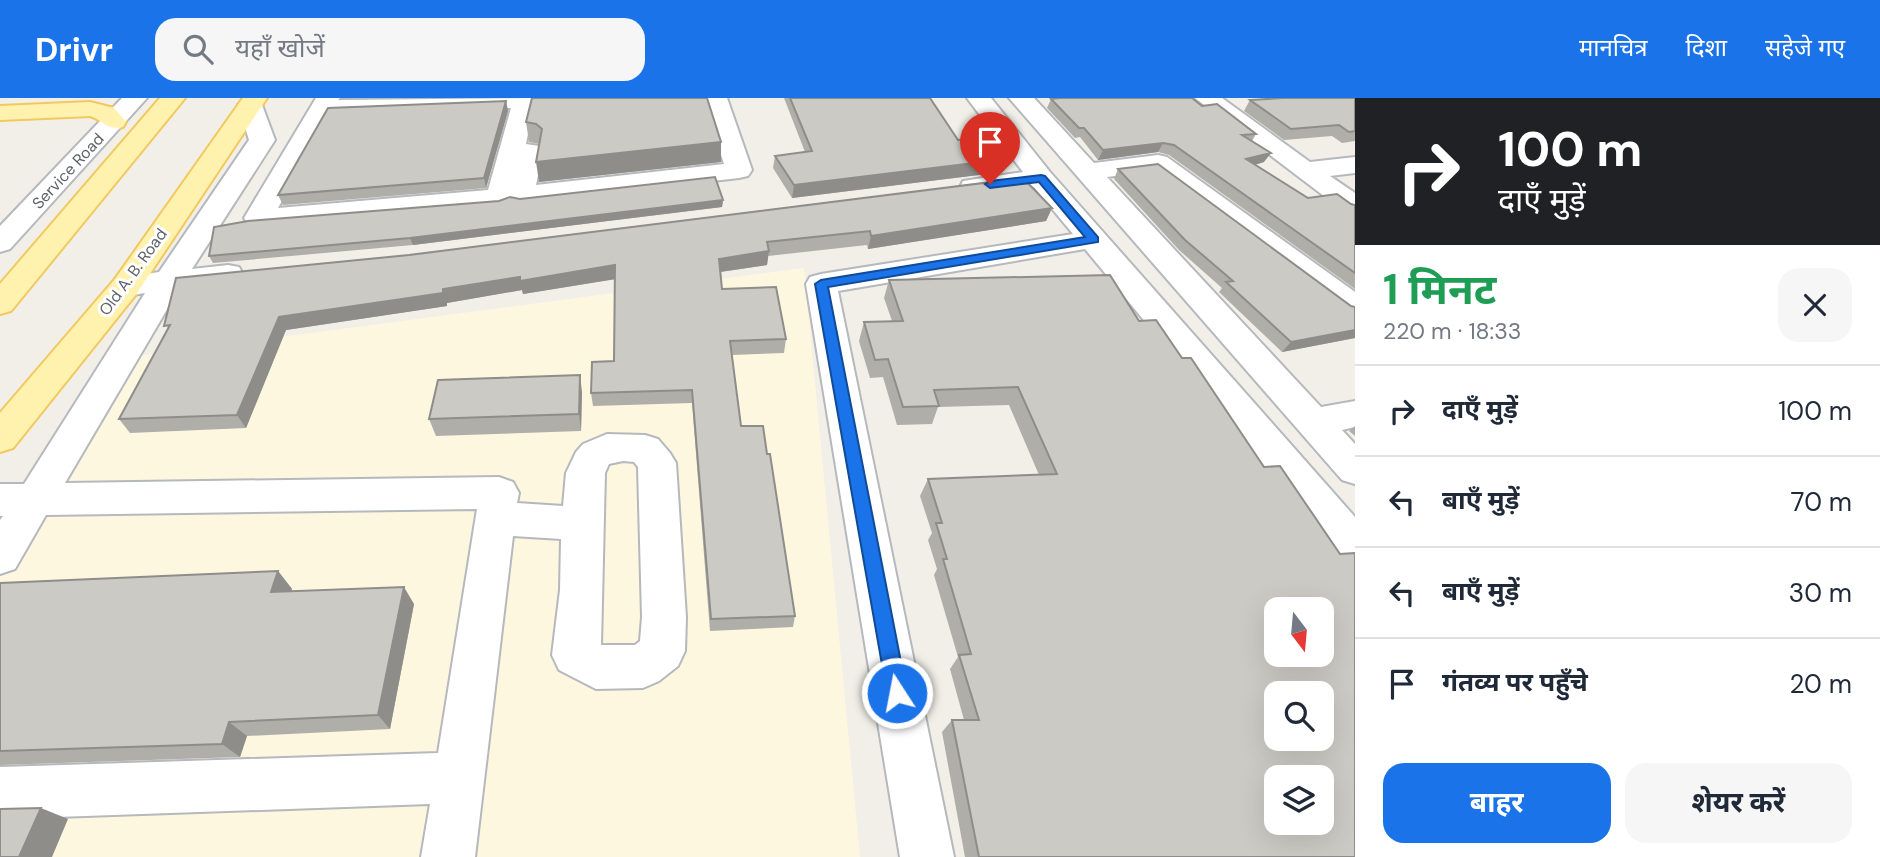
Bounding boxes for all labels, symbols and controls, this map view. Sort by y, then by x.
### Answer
search box [155,18,645,81]
text: Drivr [35,28,113,71]
icon: search [179,30,217,68]
text: यहाँ खोजें [235,31,325,65]
text: मानचित्र [1579,32,1648,63]
text: दिशा [1686,32,1727,63]
text: सहेजे गए [1765,32,1845,63]
pin [960,112,1020,184]
text: 100 m [1498,117,1642,181]
icon: arrive [971,123,1009,161]
icon: right [1383,126,1474,217]
street label: Service Road [27,129,109,213]
text: दाएँ मुड़ें [1498,179,1586,221]
street label: Old A. B. Road [94,224,172,320]
text: 1 मिनट [1383,262,1496,317]
button: close [1778,268,1852,342]
text: 220 m · 18:33 [1383,316,1521,346]
icon: right [1383,392,1421,430]
text: दाएँ मुड़ें [1442,392,1518,426]
text: 100 m [1778,394,1852,428]
icon: left [1383,483,1421,521]
text: बाएँ मुड़ें [1442,483,1519,517]
text: 70 m [1791,485,1852,519]
icon: left [1383,574,1421,612]
text: बाएँ मुड़ें [1442,574,1519,608]
text: 30 m [1789,576,1852,610]
north arrow [1264,597,1334,667]
map controls [1264,597,1334,835]
position arrow [860,656,934,730]
icon: arrive [1383,665,1421,703]
text: गंतव्य पर पहुँचे [1442,665,1588,699]
text: 20 m [1789,667,1852,701]
button: search [1264,681,1334,751]
button: बाहर [1383,763,1611,843]
button: शेयर करें [1625,763,1852,843]
button: layers [1264,765,1334,835]

